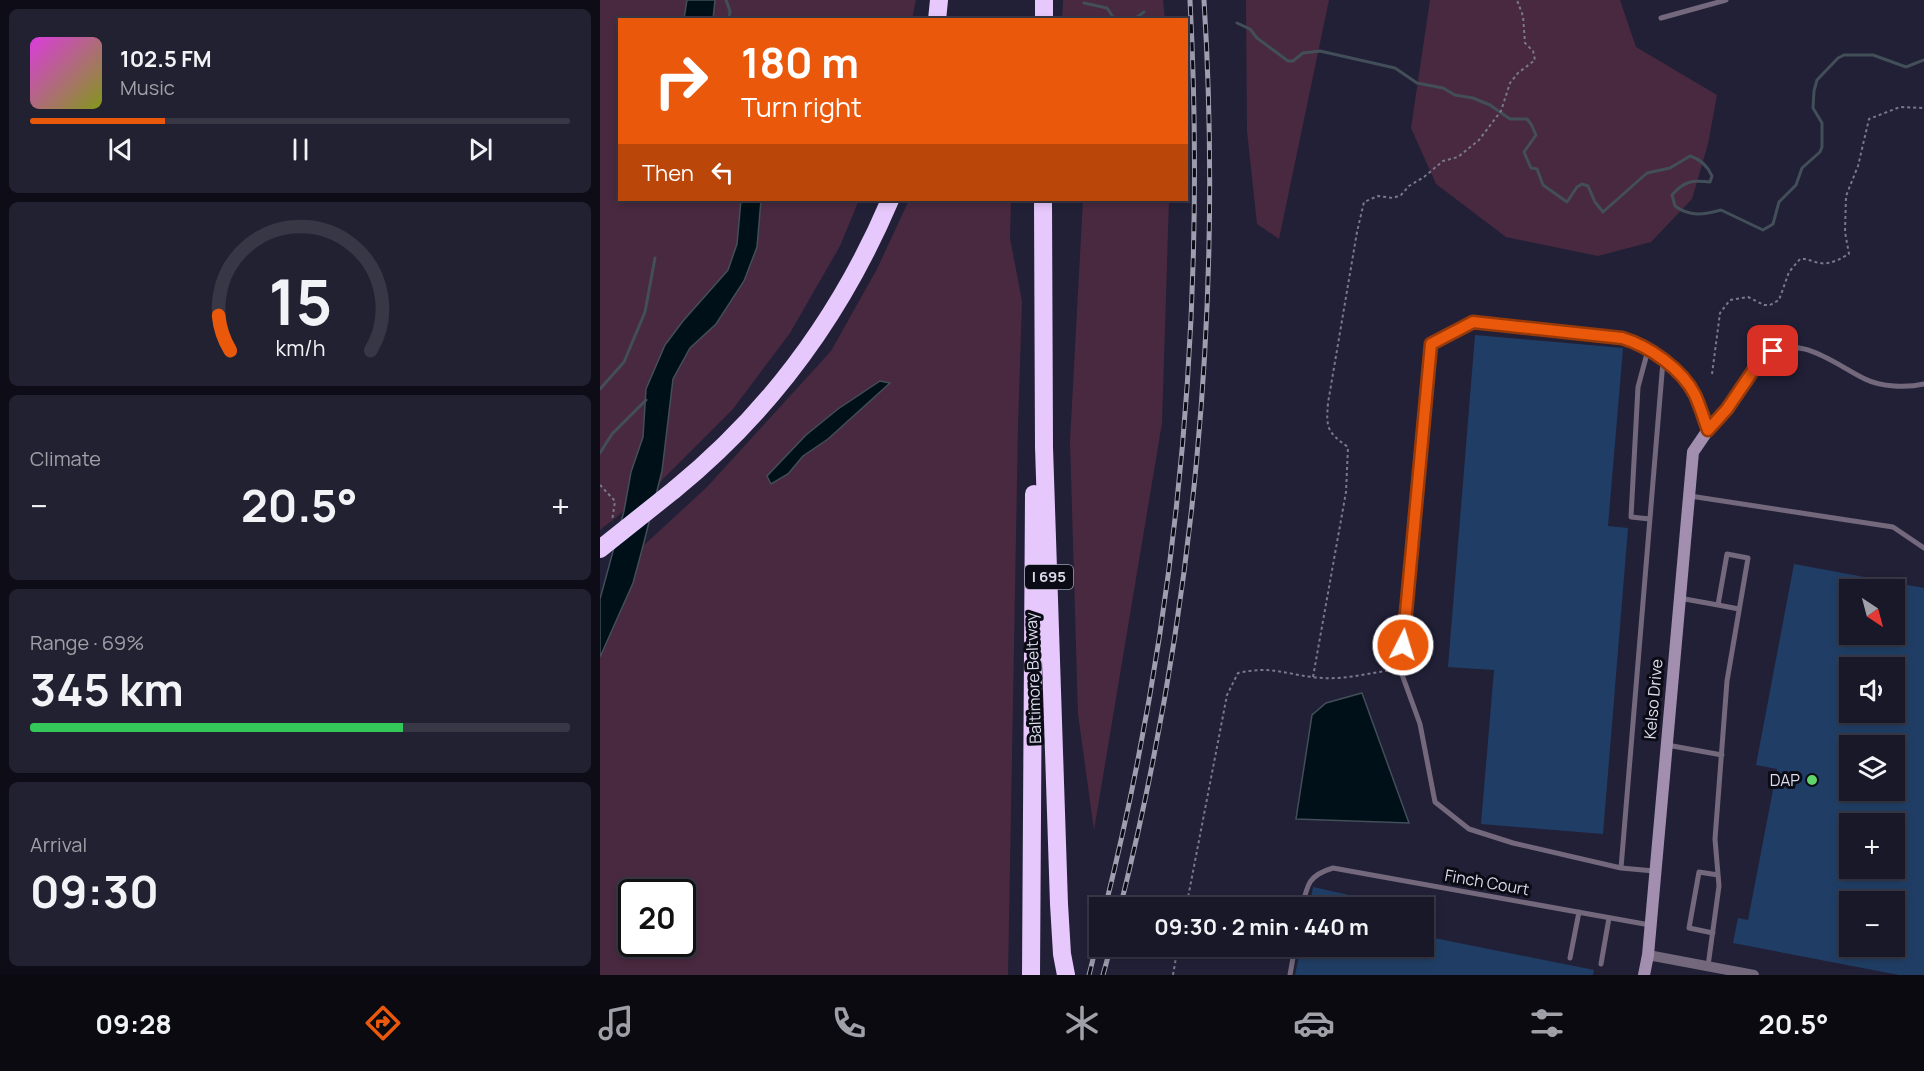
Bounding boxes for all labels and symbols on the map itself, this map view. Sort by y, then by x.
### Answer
pin [1747,325,1798,376]
road number: I 695 [1025,565,1073,589]
north arrow [1839,579,1905,645]
street label: Baltimore Beltway [1020,611,1046,744]
position arrow [1371,613,1435,677]
street label: Kelso Drive [1639,658,1667,740]
place label: DAP [1770,769,1800,791]
marker: DAP [1805,773,1819,787]
street label: Finch Court [1443,864,1531,900]
speed limit sign: 20 [618,879,696,957]

